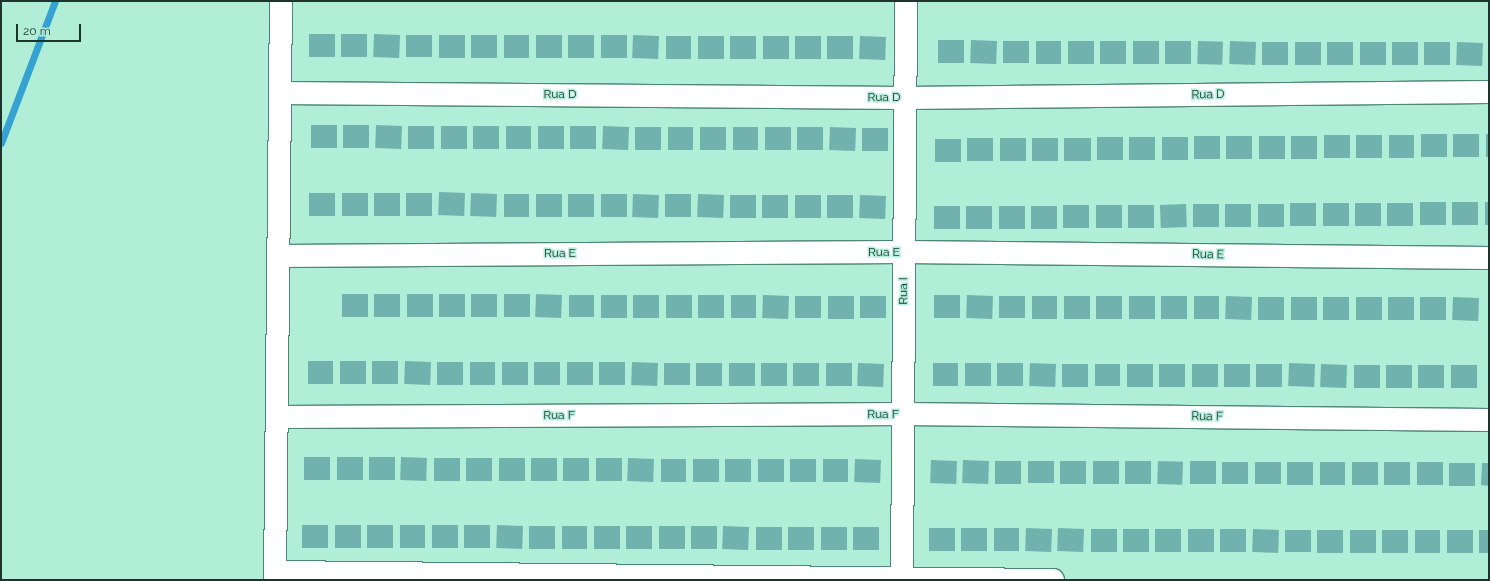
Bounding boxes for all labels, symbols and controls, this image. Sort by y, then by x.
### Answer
scale bar [18,16,83,42]
text: 20 m [23,24,51,38]
street label: Rua D [543,88,577,102]
street label: Rua D [1191,88,1225,102]
street label: Rua D [867,91,901,105]
street label: Rua E [868,246,900,260]
street label: Rua E [544,247,576,261]
street label: Rua E [1192,248,1224,262]
street label: Rua I [897,277,911,305]
street label: Rua F [867,408,899,422]
street label: Rua F [543,409,575,423]
street label: Rua F [1191,410,1223,424]

